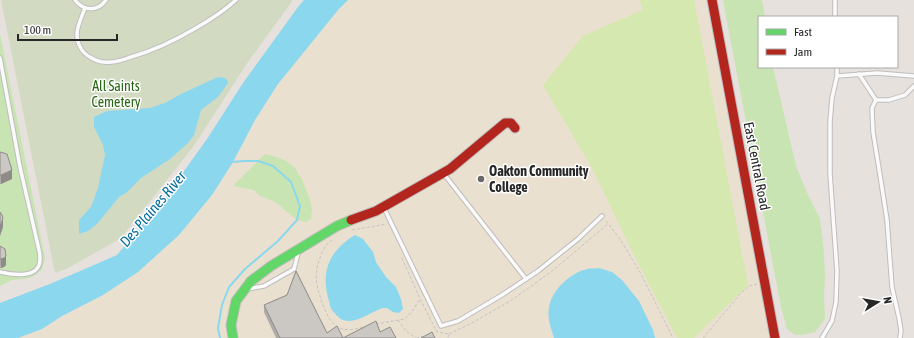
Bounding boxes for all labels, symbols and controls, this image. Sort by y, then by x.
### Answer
scale bar [18,16,117,42]
legend [758,16,898,68]
text: 100 m [24,23,51,37]
text: Fast [794,25,812,39]
text: Jam [794,45,812,59]
park label: All Saints Cemetery [91,78,141,110]
street label: East Central Road [741,121,773,211]
place label: Oakton Community College [489,163,589,195]
water label: Des Plaines River [116,167,190,250]
marker: Oakton Community College [476,174,486,184]
north arrow [858,282,898,322]
text: N [881,296,894,304]

